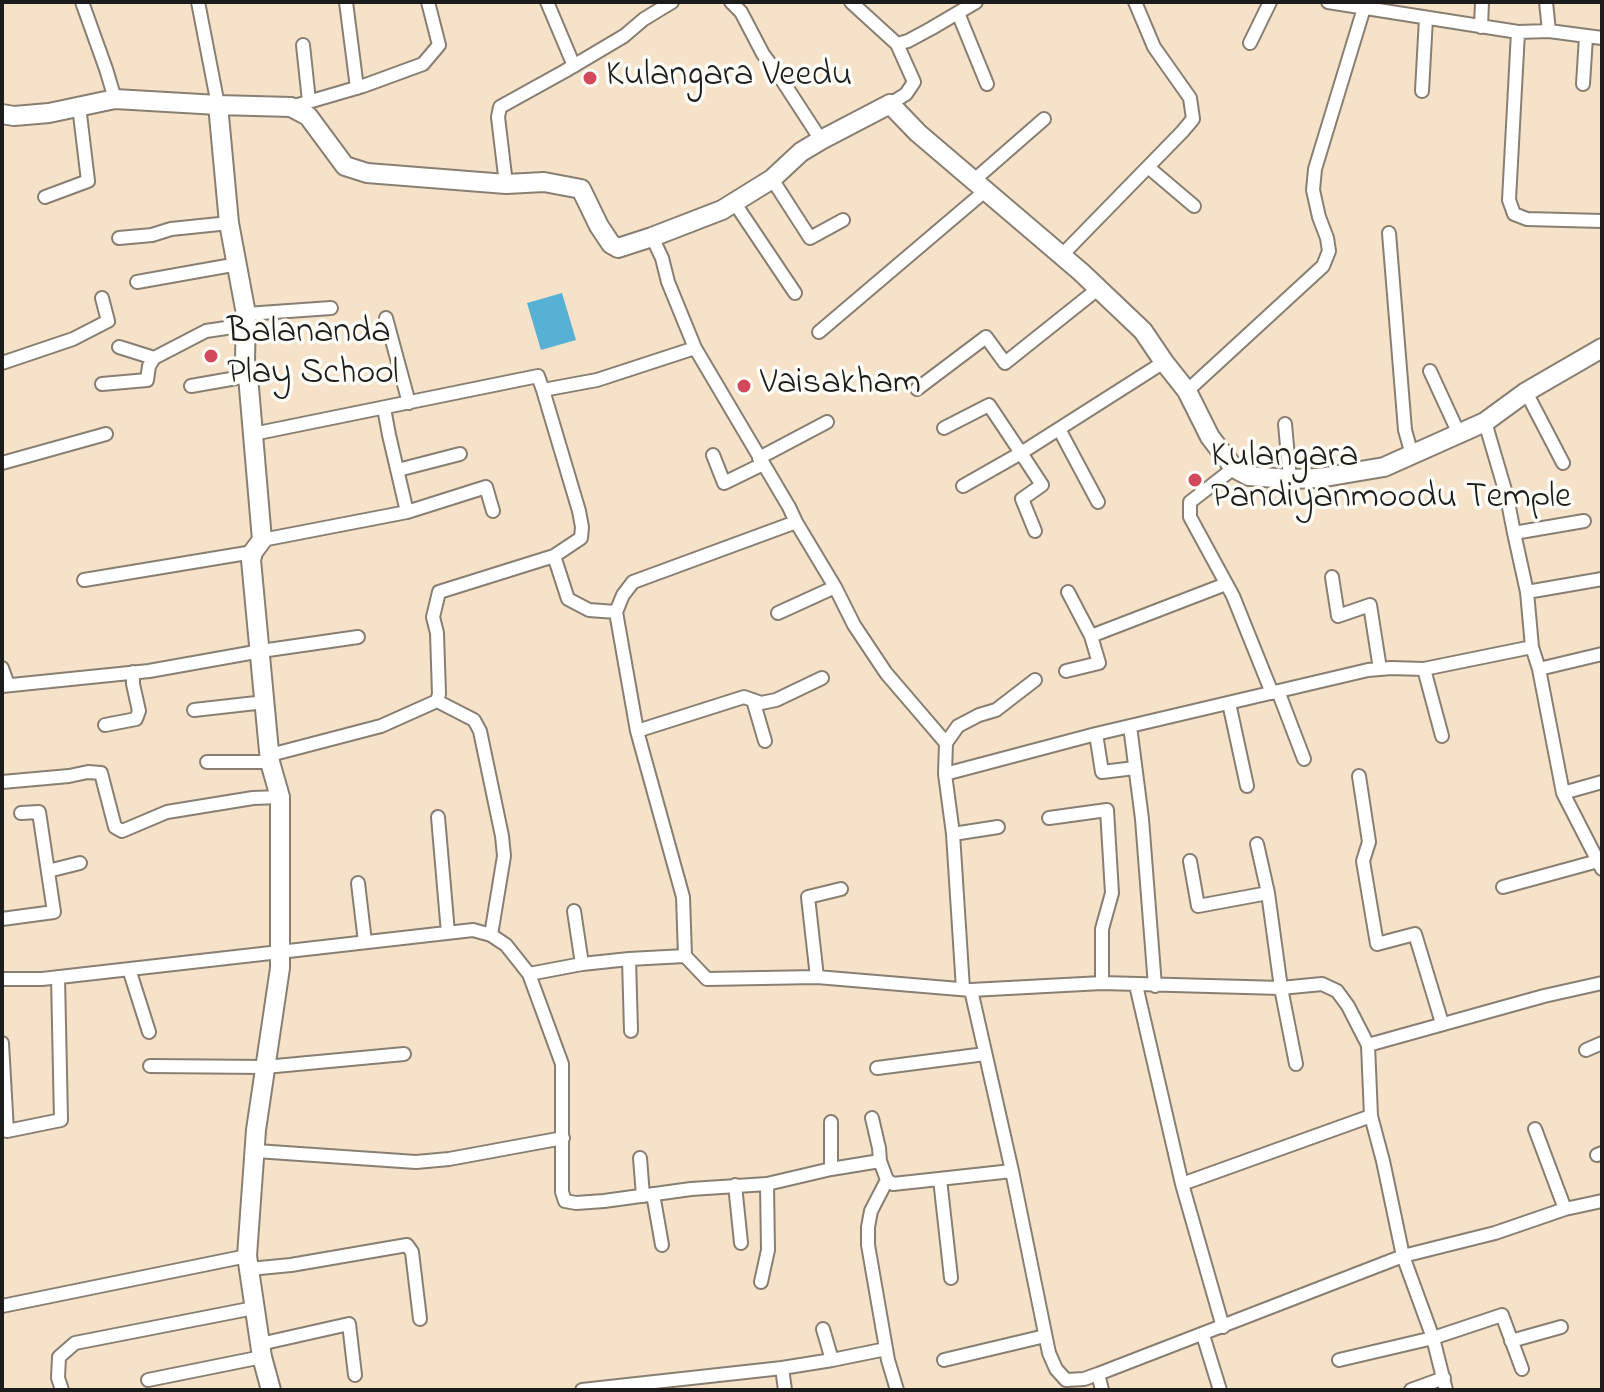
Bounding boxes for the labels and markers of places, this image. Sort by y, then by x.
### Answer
place label: Kulangara Veedu [606,56,852,100]
marker: Kulangara Veedu [581,69,599,87]
place label: Balananda Play School [227,313,399,398]
marker: Balananda Play School [202,347,220,365]
place label: Vaisakham [760,364,921,408]
marker: Vaisakham [735,377,753,395]
place label: Kulangara Pandiyanmoodu Temple [1211,437,1571,522]
marker: Kulangara Pandiyanmoodu Temple [1186,471,1204,489]

